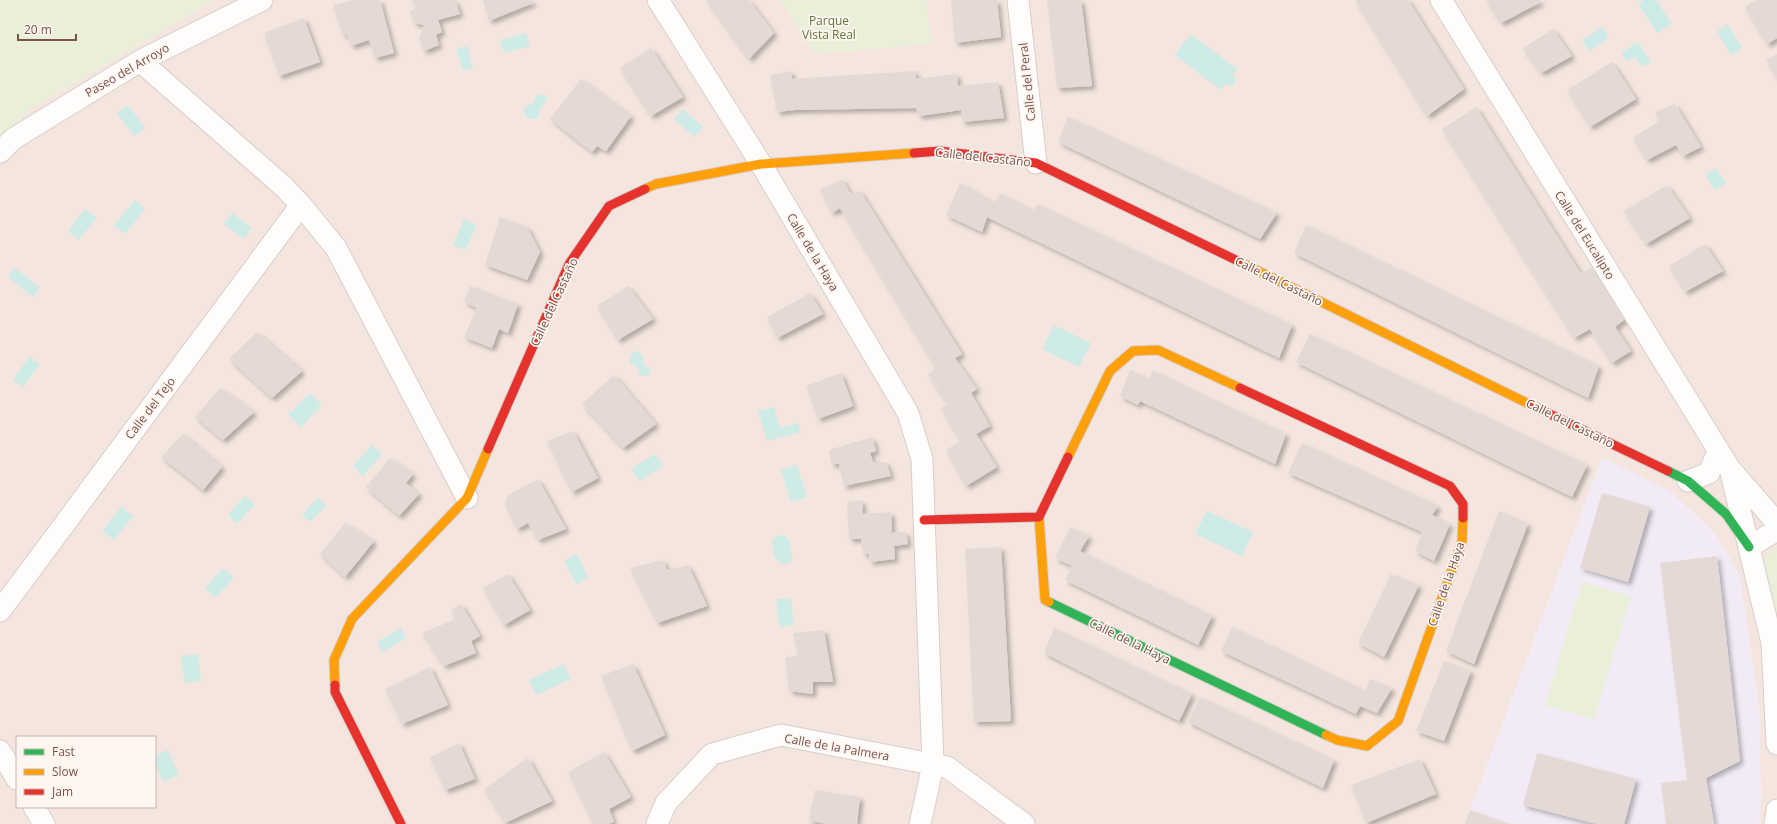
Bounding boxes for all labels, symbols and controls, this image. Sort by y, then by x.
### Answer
park label: Parque Vista Real [802,12,856,43]
scale bar [18,16,76,42]
text: 20 m [24,21,52,38]
street label: Paseo del Arroyo [82,39,172,101]
street label: Calle del Peral [1014,42,1040,122]
street label: Calle del Castaño [934,144,1032,170]
street label: Calle del Eucalipto [1551,187,1619,283]
street label: Calle de la Haya [783,210,843,294]
street label: Calle del Castaño [1232,252,1326,310]
street label: Calle del Castaño [526,255,582,349]
street label: Calle del Tejo [121,373,179,443]
street label: Calle del Castaño [1523,394,1617,452]
street label: Calle de la Haya [1424,539,1468,629]
street label: Calle de la Haya [1087,614,1173,668]
street label: Calle de la Palmera [783,729,891,765]
legend [16,736,156,808]
text: Fast [52,743,75,760]
text: Slow [52,763,79,780]
text: Jam [51,783,73,800]

